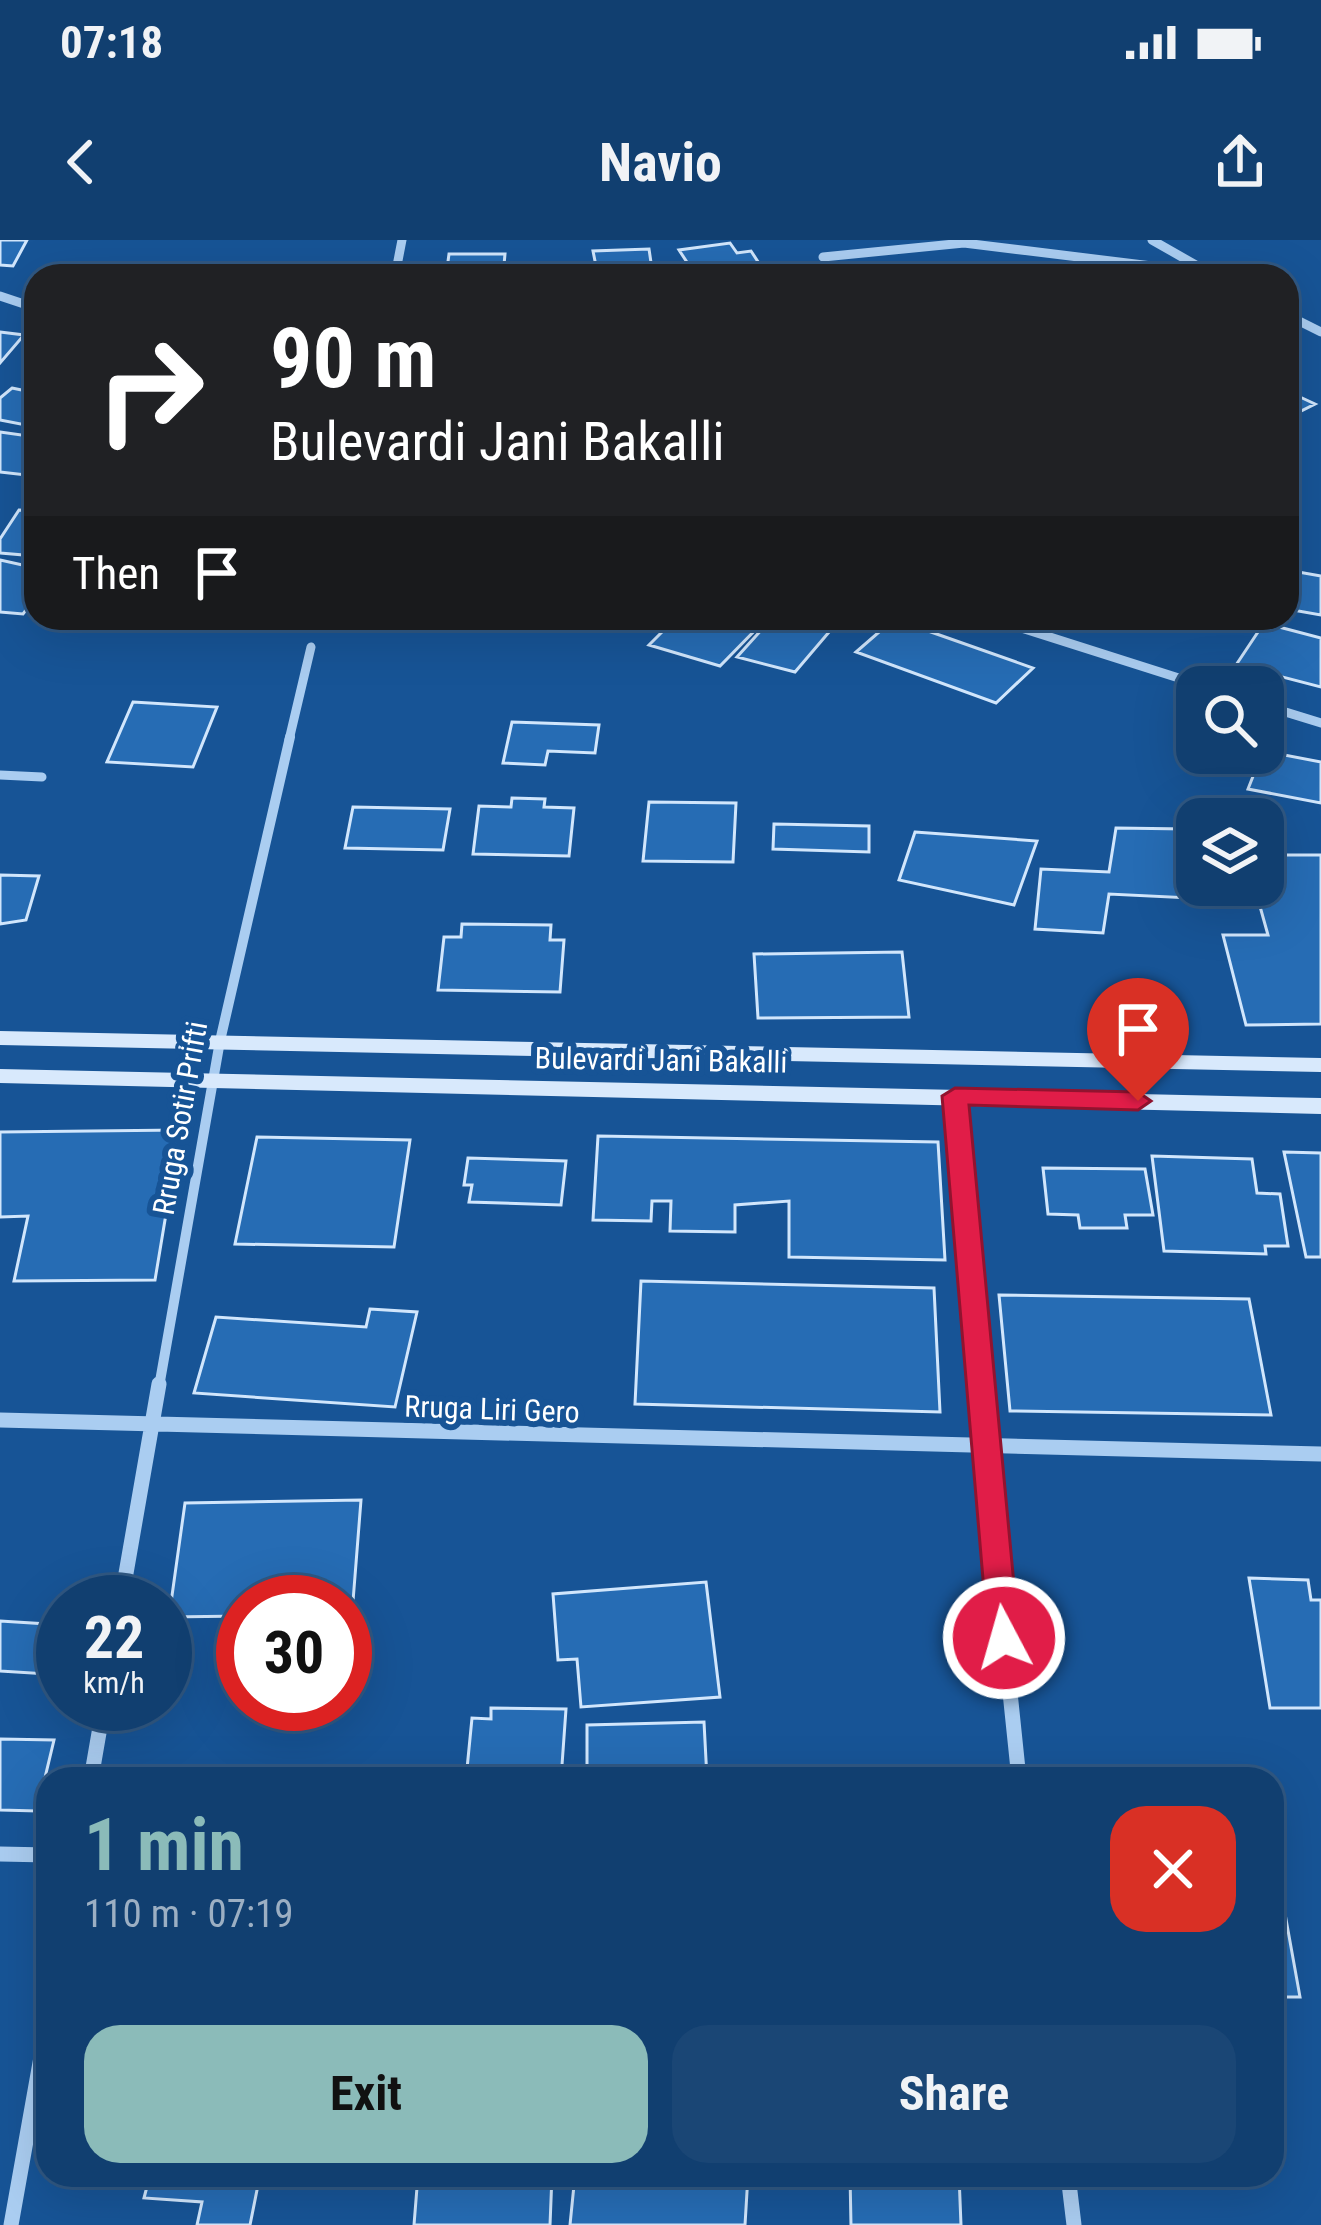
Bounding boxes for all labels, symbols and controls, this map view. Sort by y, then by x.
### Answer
text: 07:18 [60,16,163,69]
icon: back [48,129,114,195]
icon: share [1207,129,1273,195]
text: Navio [599,131,722,194]
text: 90 m [270,309,437,408]
icon: right [72,312,228,468]
text: Bulevardi Jani Bakalli [270,410,725,473]
icon: arrive [184,540,250,606]
text: Then [72,547,160,600]
map controls [1176,666,1284,906]
button: search [1176,666,1284,774]
button: layers [1176,798,1284,906]
pin [1087,978,1189,1101]
icon: arrive [1105,996,1171,1062]
street label: Rruga Sotir Prifti [146,1018,214,1218]
street label: Bulevardi Jani Bakalli [534,1040,788,1080]
street label: Rruga Liri Gero [404,1388,580,1430]
speed limit sign: 30 [216,1575,372,1731]
position arrow [941,1575,1067,1701]
text: 22 [84,1602,144,1673]
text: km/h [83,1665,145,1700]
text: 1 min [84,1803,244,1888]
button: close [1110,1806,1236,1932]
text: 110 m · 07:19 [84,1891,294,1937]
button: Exit [84,2025,648,2163]
button: Share [672,2025,1236,2163]

